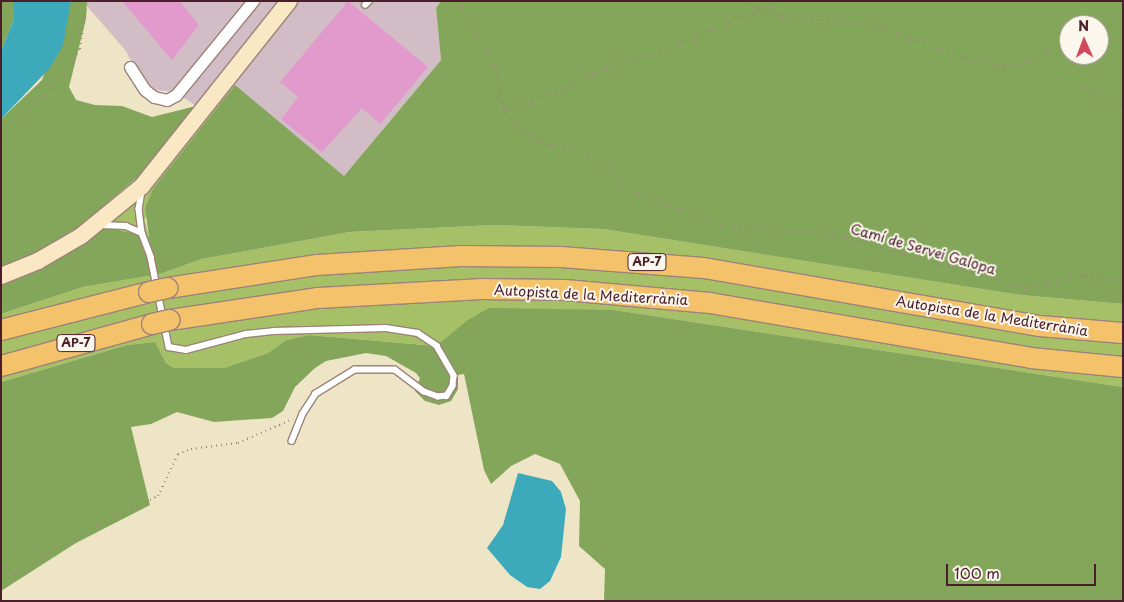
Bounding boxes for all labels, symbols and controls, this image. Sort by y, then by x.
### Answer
north arrow [1059,15,1109,65]
text: N [1078,15,1089,36]
street label: Camí de Servei Galopa [847,220,999,278]
road number: AP-7 [627,252,667,272]
street label: Autopista de la Mediterrània [493,282,689,308]
street label: Autopista de la Mediterrània [894,292,1090,340]
road number: AP-7 [56,333,96,352]
scale bar [949,554,1099,586]
text: 100 m [954,561,1000,584]

